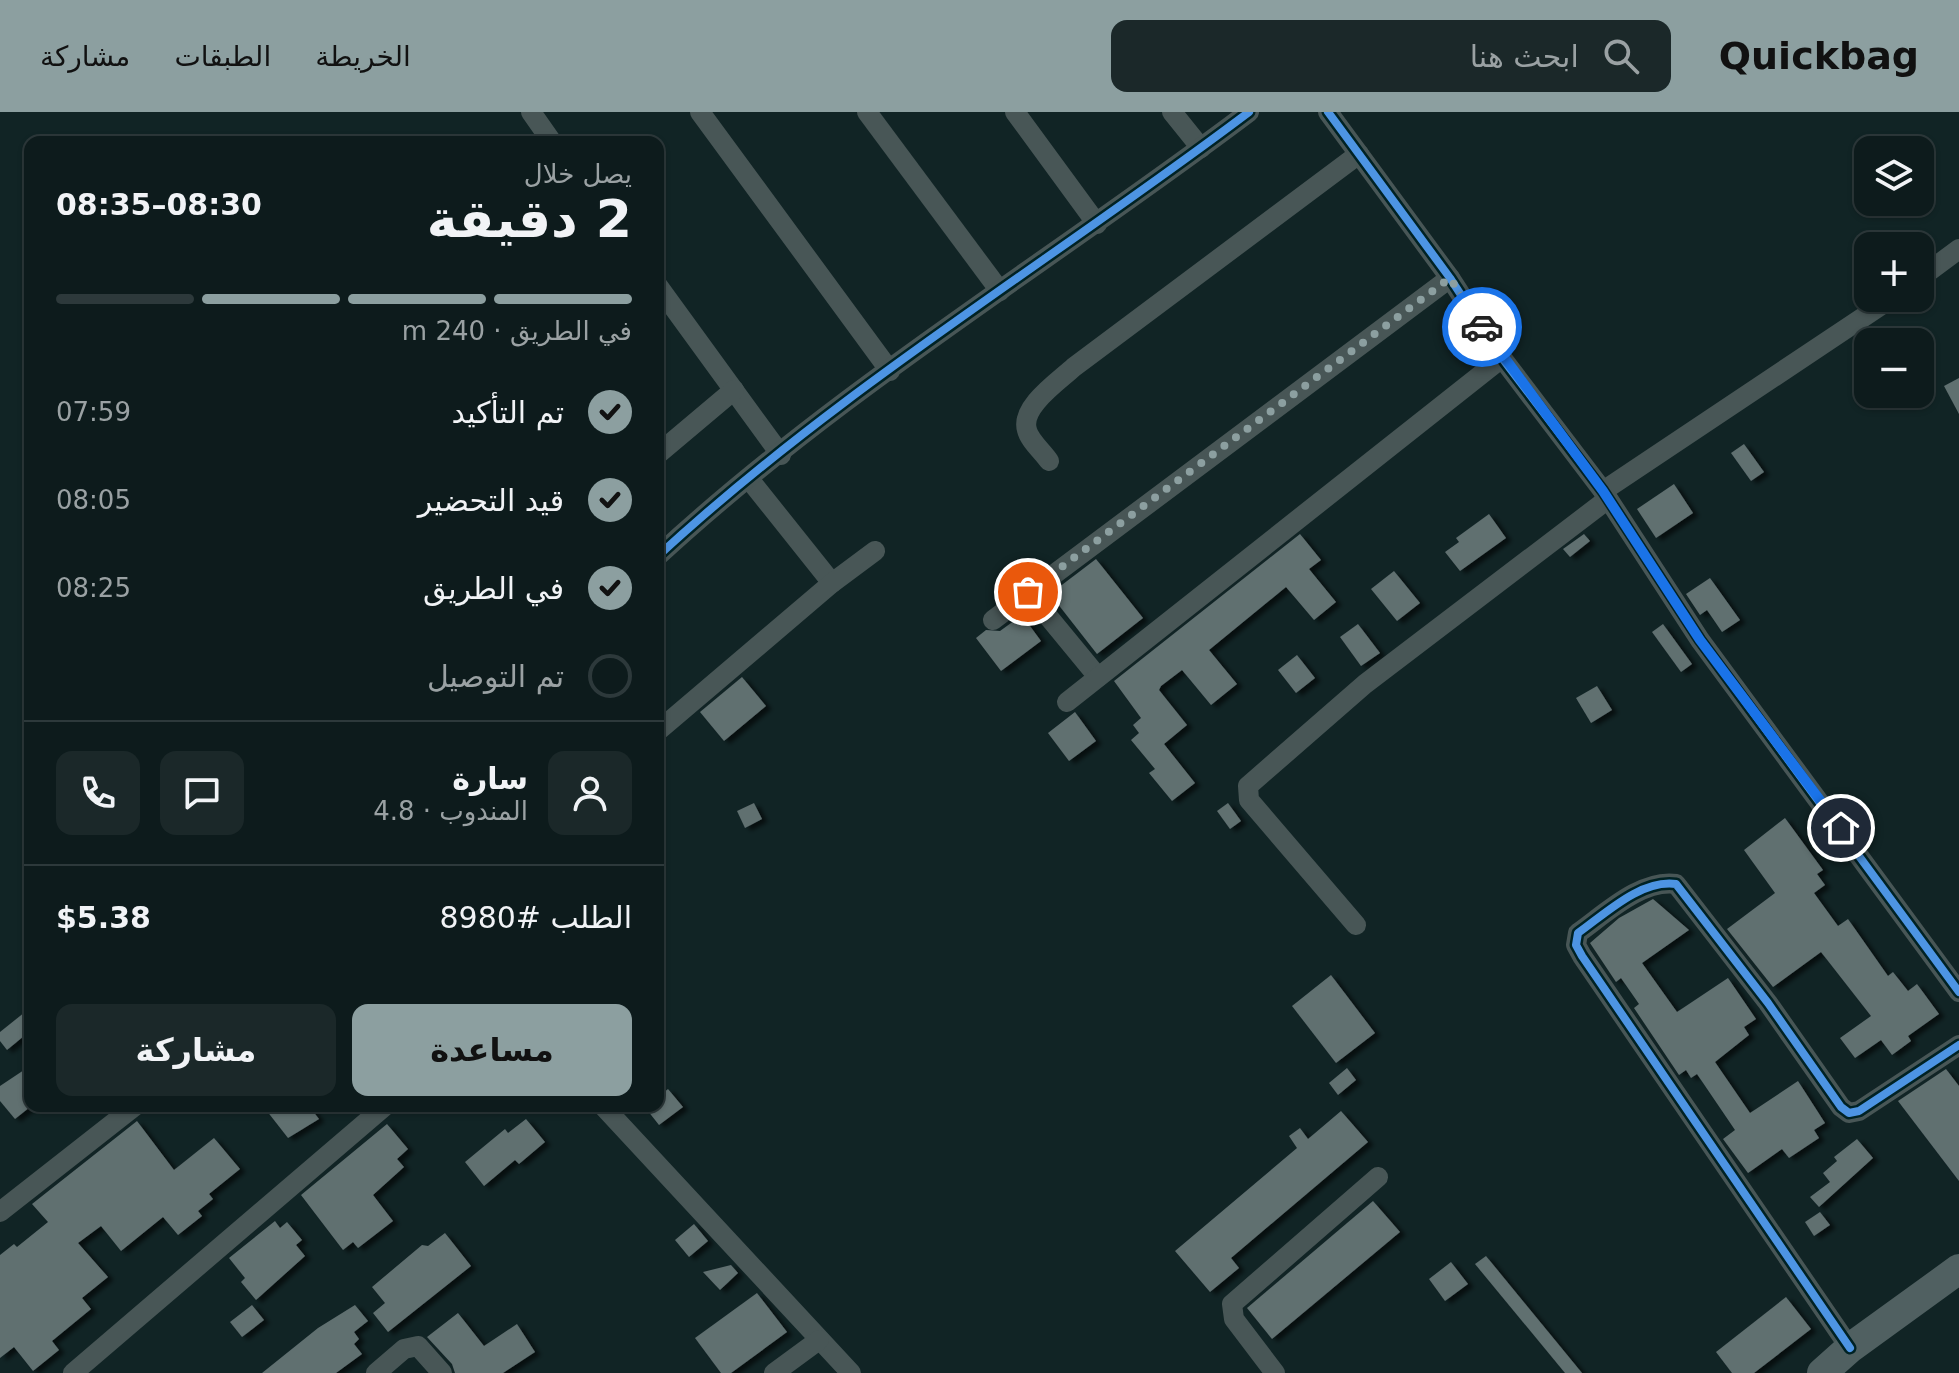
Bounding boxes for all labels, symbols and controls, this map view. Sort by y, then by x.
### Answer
search box [1111,20,1671,92]
icon: search [1599,34,1643,78]
text: Quickbag [1719,34,1919,78]
text: ابحث هنا [1470,39,1579,74]
text: مشاركة [40,40,130,73]
text: الطبقات [174,40,271,73]
text: الخريطة [315,40,411,73]
map controls [1854,136,1934,408]
button: layers [1854,136,1934,216]
text: يصل خلال [524,159,632,189]
text: 08:30–08:35 [56,187,262,222]
text: 2 دقيقة [427,189,632,249]
button: + [1854,232,1934,312]
courier [1442,287,1522,367]
icon: car [1460,305,1504,349]
text: في الطريق · 240 m [402,316,632,346]
button: − [1854,328,1934,408]
icon: check [588,390,632,434]
text: تم التأكيد [451,395,564,430]
text: 07:59 [56,397,131,427]
icon: check [588,478,632,522]
text: قيد التحضير [418,483,564,518]
text: 08:05 [56,485,131,515]
pin [994,558,1062,626]
icon: check [588,566,632,610]
icon: bag [1006,570,1050,614]
text: في الطريق [423,571,564,606]
text: 08:25 [56,573,131,603]
text: تم التوصيل [427,659,564,694]
button: phone [56,751,140,835]
button: chat [160,751,244,835]
button: person [548,751,632,835]
text: سارة [452,761,528,796]
pin [1807,794,1875,862]
text: المندوب · 4.8 [373,796,528,826]
icon: home [1819,806,1863,850]
text: $5.38 [56,900,151,935]
text: الطلب #8980 [439,900,632,935]
button: مشاركة [56,1004,336,1096]
button: مساعدة [352,1004,632,1096]

